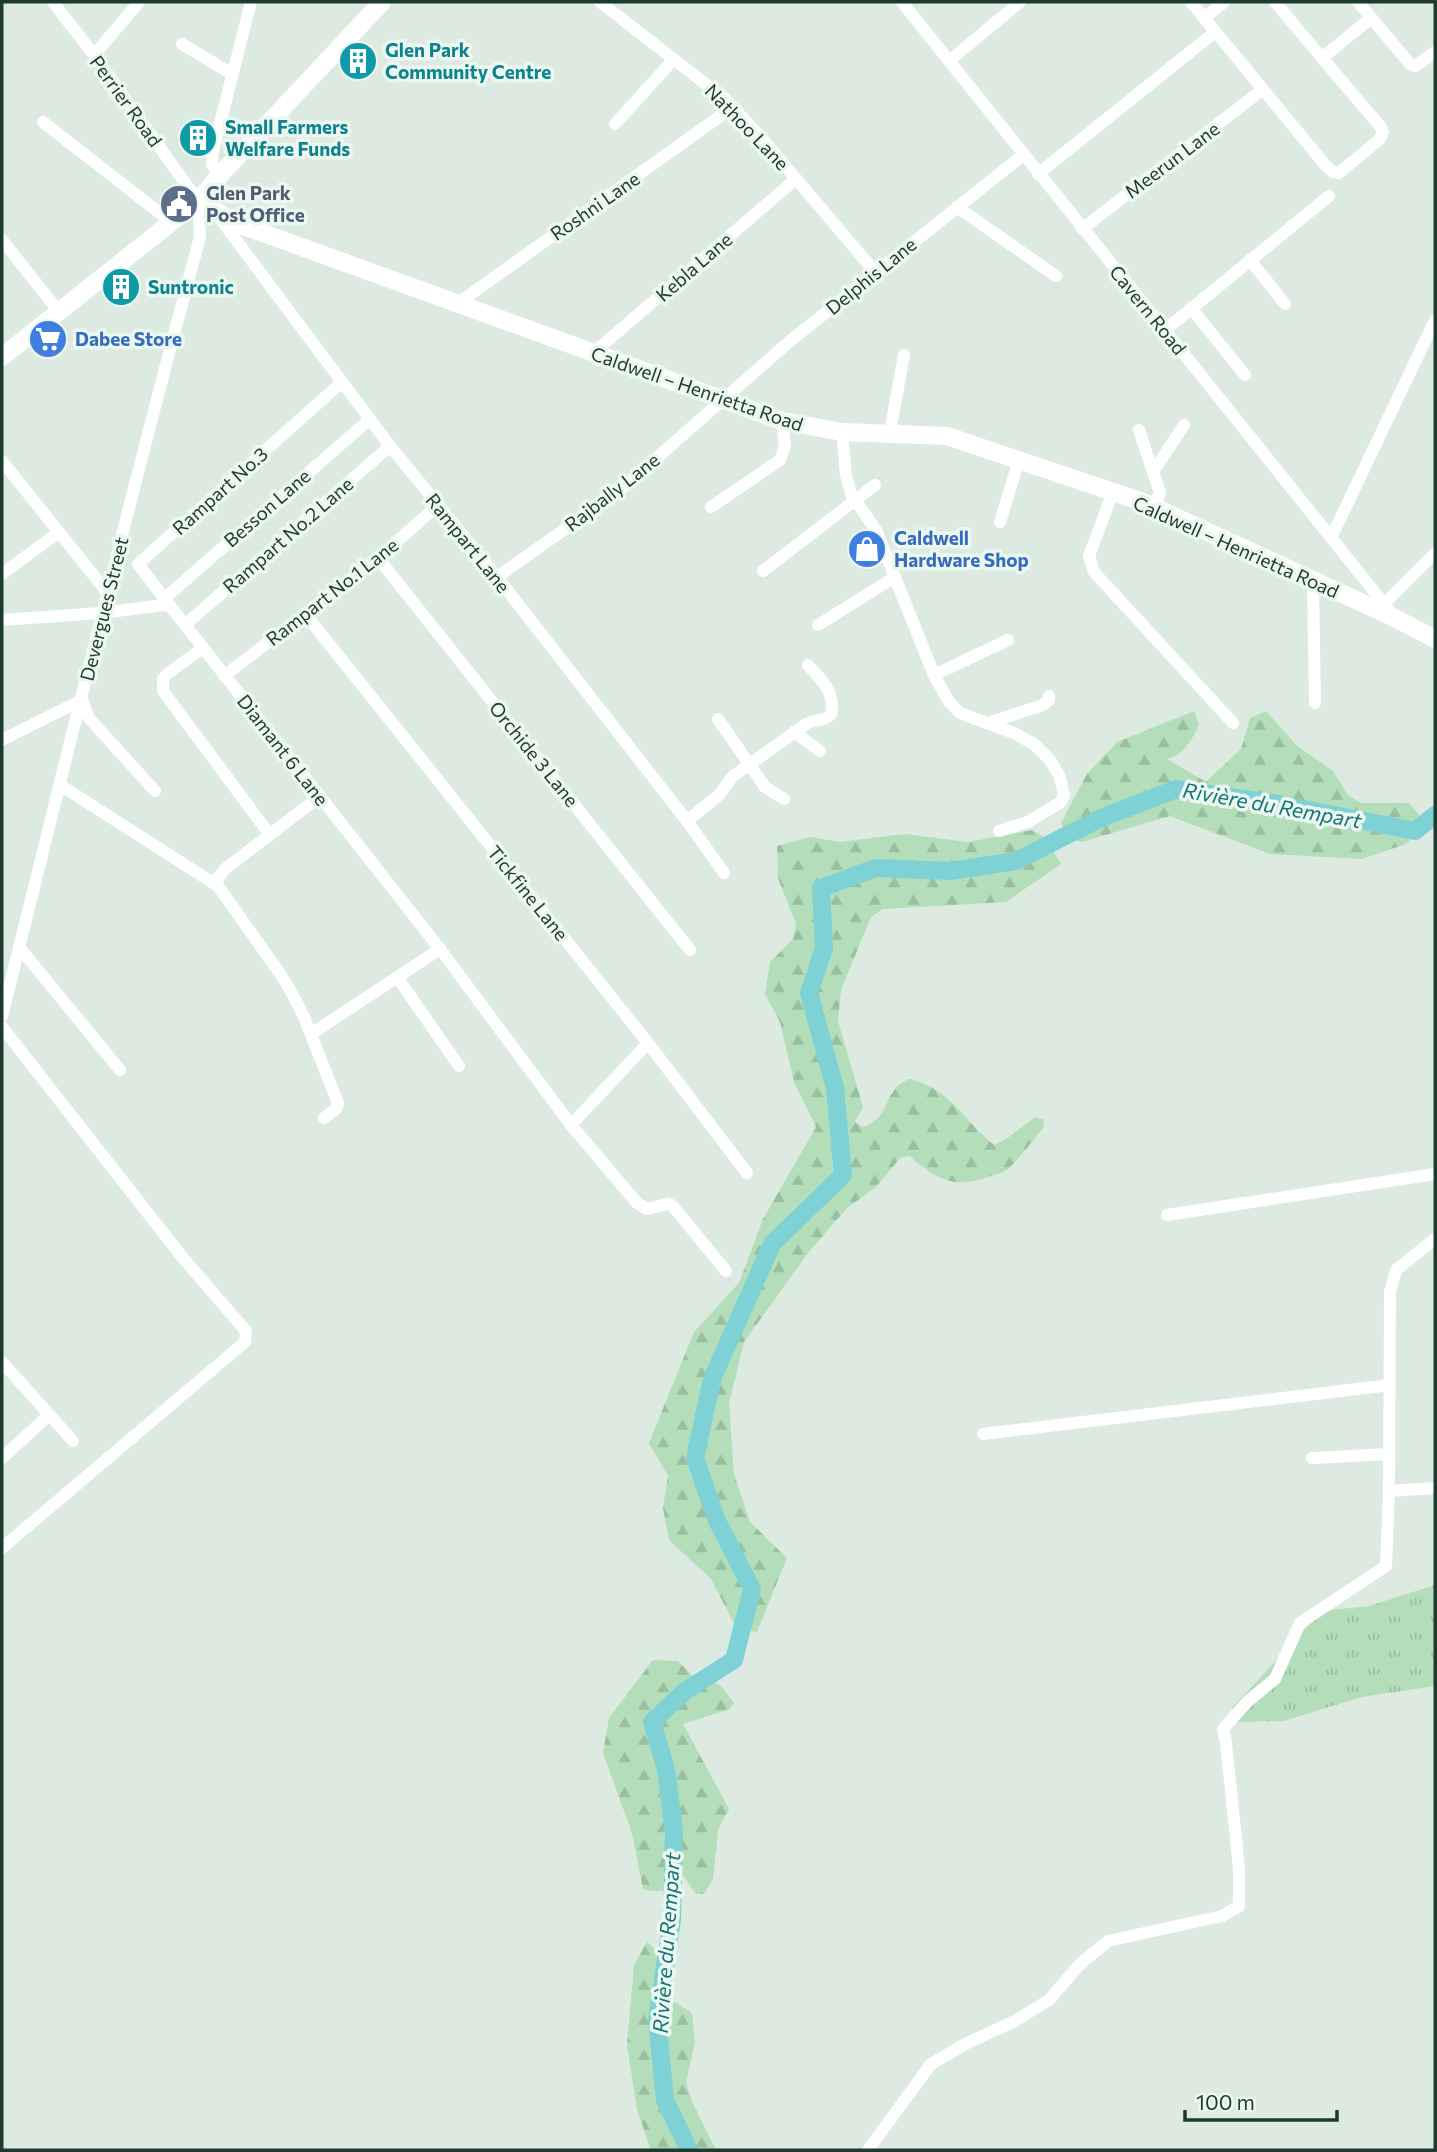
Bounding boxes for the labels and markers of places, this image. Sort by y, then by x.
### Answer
place label: Glen Park Community Centre [385,38,551,83]
building icon: Glen Park Community Centre [337,40,379,82]
place label: Small Farmers Welfare Funds [225,115,350,160]
building icon: Small Farmers Welfare Funds [177,117,219,159]
place label: Glen Park Post Office [206,181,305,226]
public building icon: Glen Park Post Office [158,183,200,225]
building icon: Suntronic [100,266,142,308]
place label: Suntronic [148,275,234,298]
supermarket icon: Dabee Store [27,318,69,360]
place label: Dabee Store [75,327,182,350]
place label: Caldwell Hardware Shop [894,526,1029,571]
shop icon: Caldwell Hardware Shop [846,528,888,570]

